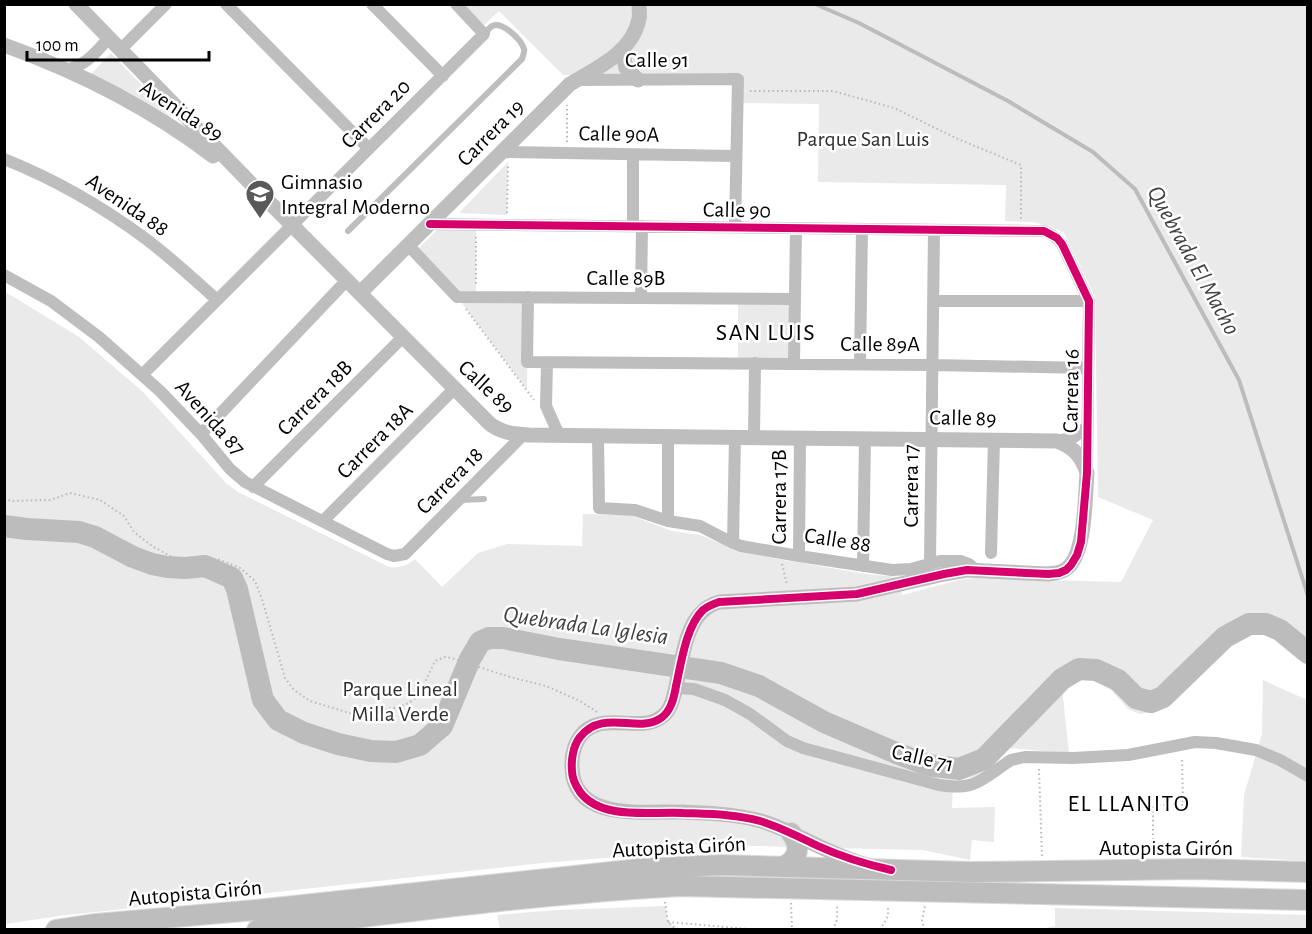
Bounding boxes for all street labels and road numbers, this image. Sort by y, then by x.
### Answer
street label: Calle 91 [625,49,689,71]
street label: Carrera 20 [337,75,415,153]
street label: Avenida 89 [136,76,227,146]
street label: Carrera 19 [453,95,528,170]
street label: Calle 90A [578,122,660,146]
street label: Avenida 88 [82,169,173,240]
street label: Calle 90 [703,198,771,222]
street label: Calle 89B [587,267,665,289]
street label: Calle 89A [840,333,920,355]
street label: Carrera 16 [1059,349,1083,433]
street label: Carrera 18B [273,356,357,440]
street label: Calle 89 [454,356,518,418]
street label: Avenida 87 [171,376,250,460]
street label: Carrera 18A [333,398,417,483]
street label: Calle 89 [929,406,997,430]
street label: Carrera 18 [412,443,487,518]
street label: Carrera 17 [900,444,922,528]
street label: Carrera 17B [768,450,790,544]
street label: Calle 88 [803,524,873,556]
street label: Calle 71 [890,740,956,776]
street label: Autopista Girón [612,833,747,861]
street label: Autopista Girón [1099,837,1233,859]
street label: Autopista Girón [127,876,263,910]

